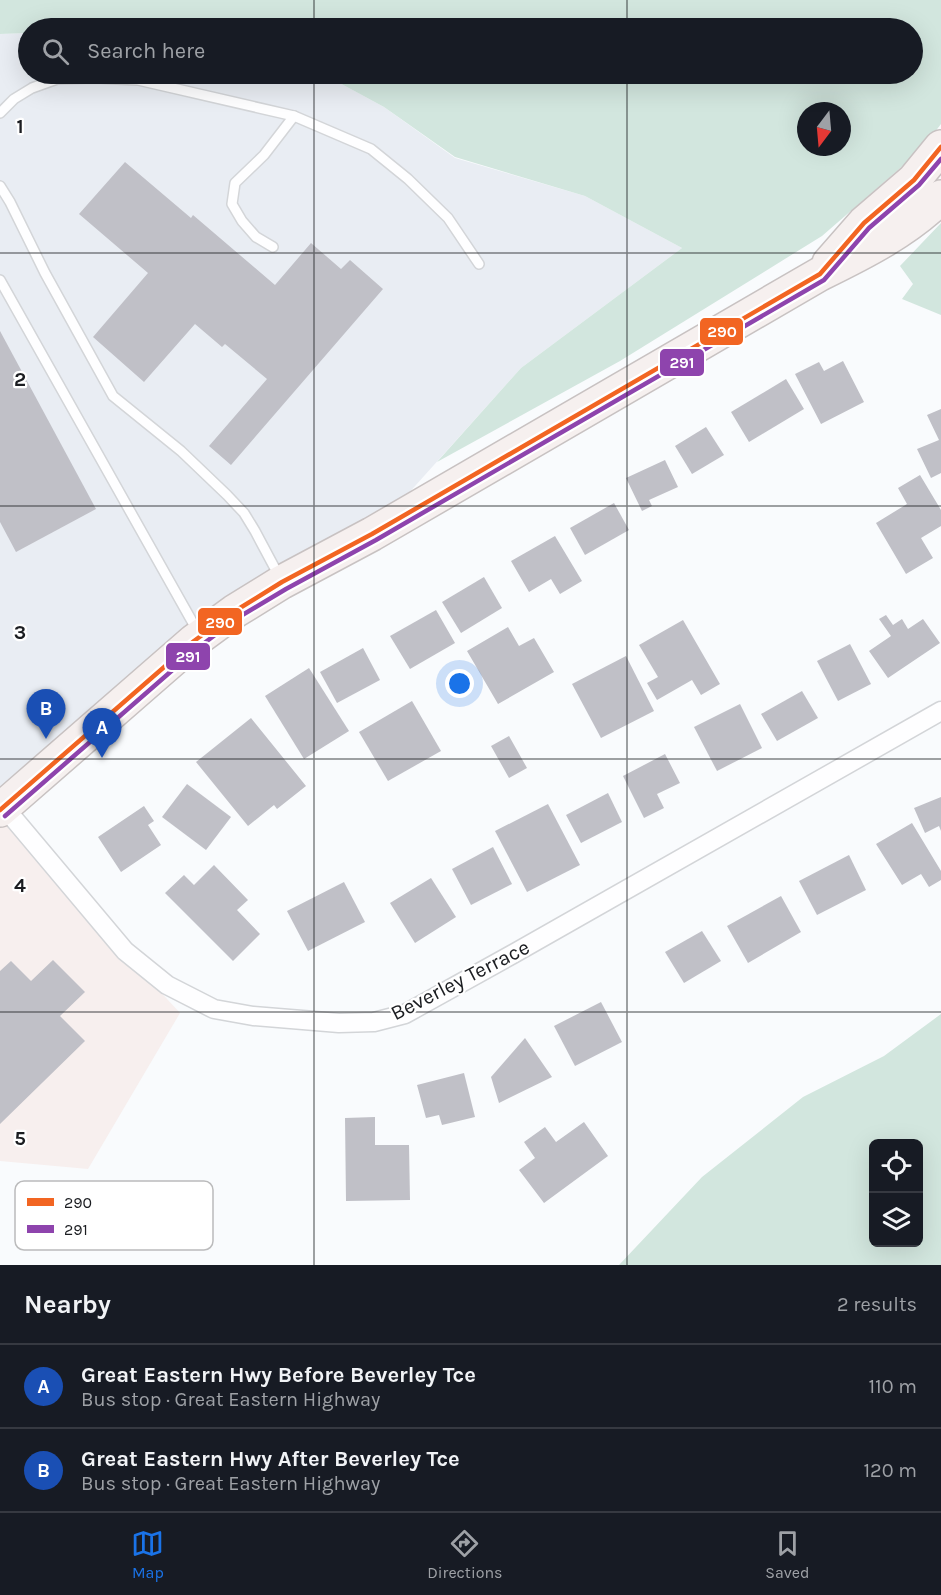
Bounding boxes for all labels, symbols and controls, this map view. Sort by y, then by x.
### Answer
search box [18,18,923,84]
icon: search [39,35,72,68]
text: Search here [87,38,205,64]
north arrow [797,102,851,156]
text: 1 [16,115,24,138]
line badge: 290 [699,317,744,346]
text: 290 [707,322,737,341]
line badge: 291 [659,348,705,377]
text: 291 [669,353,695,372]
text: 2 [14,368,26,391]
line badge: 290 [197,607,243,636]
text: 290 [205,613,235,632]
text: 3 [14,621,26,644]
line badge: 291 [165,642,211,671]
text: 291 [175,647,201,666]
your location [445,669,474,698]
pin: B [26,690,66,739]
pin: A [82,708,122,758]
text: 4 [14,874,26,897]
street label: Beverley Terrace [387,935,533,1025]
text: 5 [14,1127,26,1150]
map controls [869,1139,923,1247]
button: locate [869,1139,923,1193]
legend [15,1181,213,1250]
text: 290 [64,1193,92,1212]
button: layers [869,1193,923,1247]
text: 291 [64,1220,88,1239]
text: Nearby [24,1289,111,1320]
text: 2 results [837,1293,917,1316]
text: Great Eastern Hwy Before Beverley Tce [81,1362,476,1388]
text: A [37,1375,50,1398]
text: 110 m [868,1375,917,1398]
text: Bus stop · Great Eastern Highway [81,1388,380,1411]
text: Great Eastern Hwy After Beverley Tce [81,1446,460,1472]
text: B [37,1459,50,1482]
text: 120 m [863,1459,917,1482]
text: Bus stop · Great Eastern Highway [81,1472,380,1495]
tab: Map [131,1527,164,1582]
tab: Directions [427,1527,502,1582]
tab: Saved [765,1527,810,1582]

